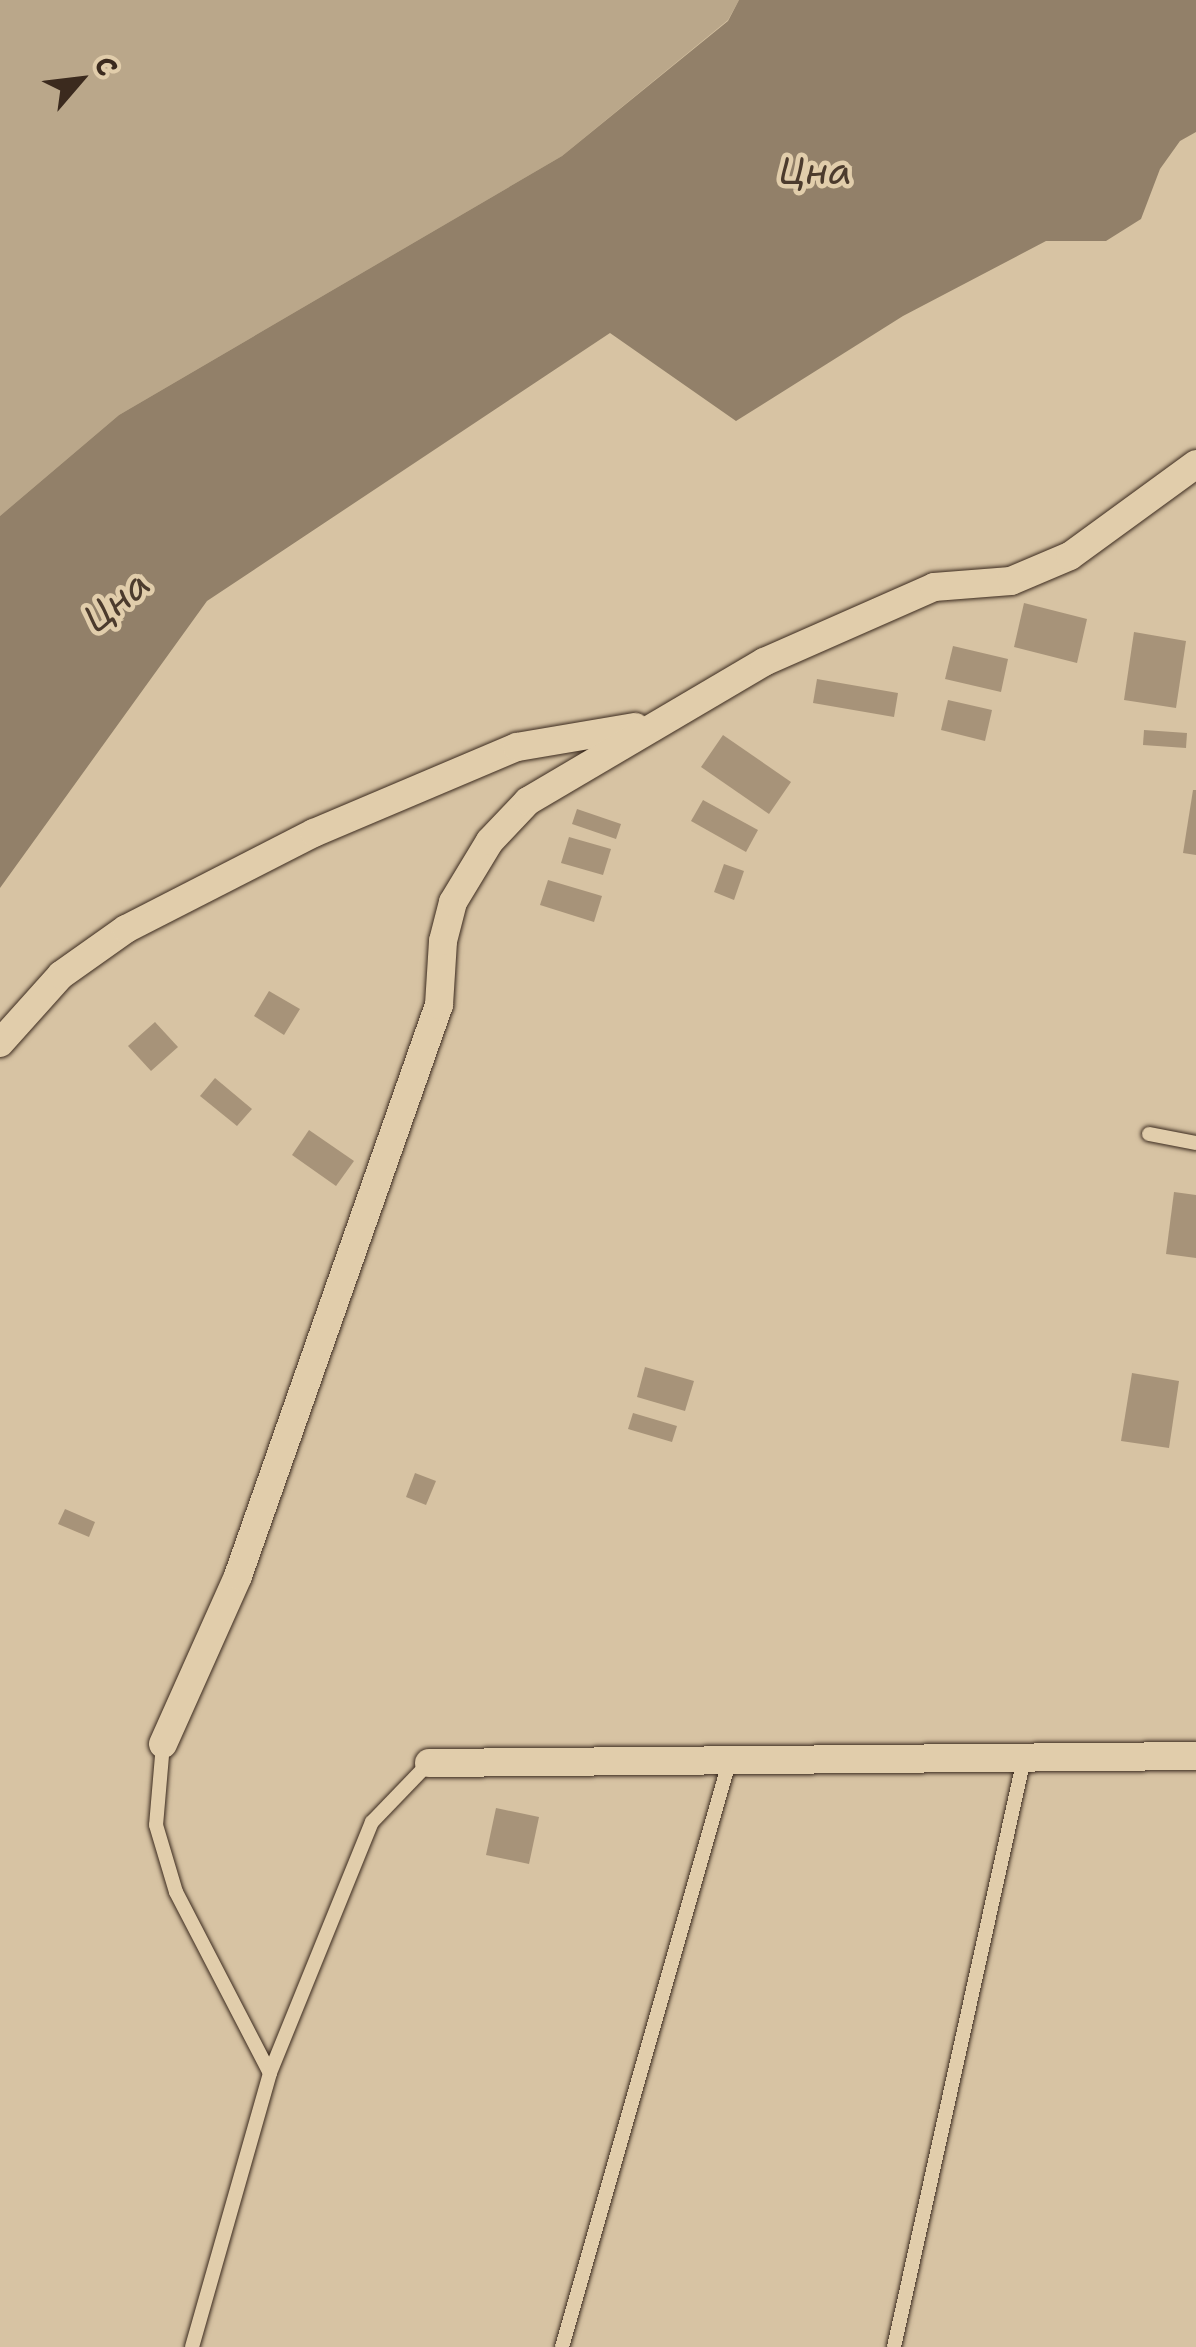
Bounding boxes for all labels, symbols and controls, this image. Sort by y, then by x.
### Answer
north arrow [30,30,130,130]
text: С [86,49,127,82]
water label: Цна [778,148,852,194]
water label: Цна [73,560,159,642]

